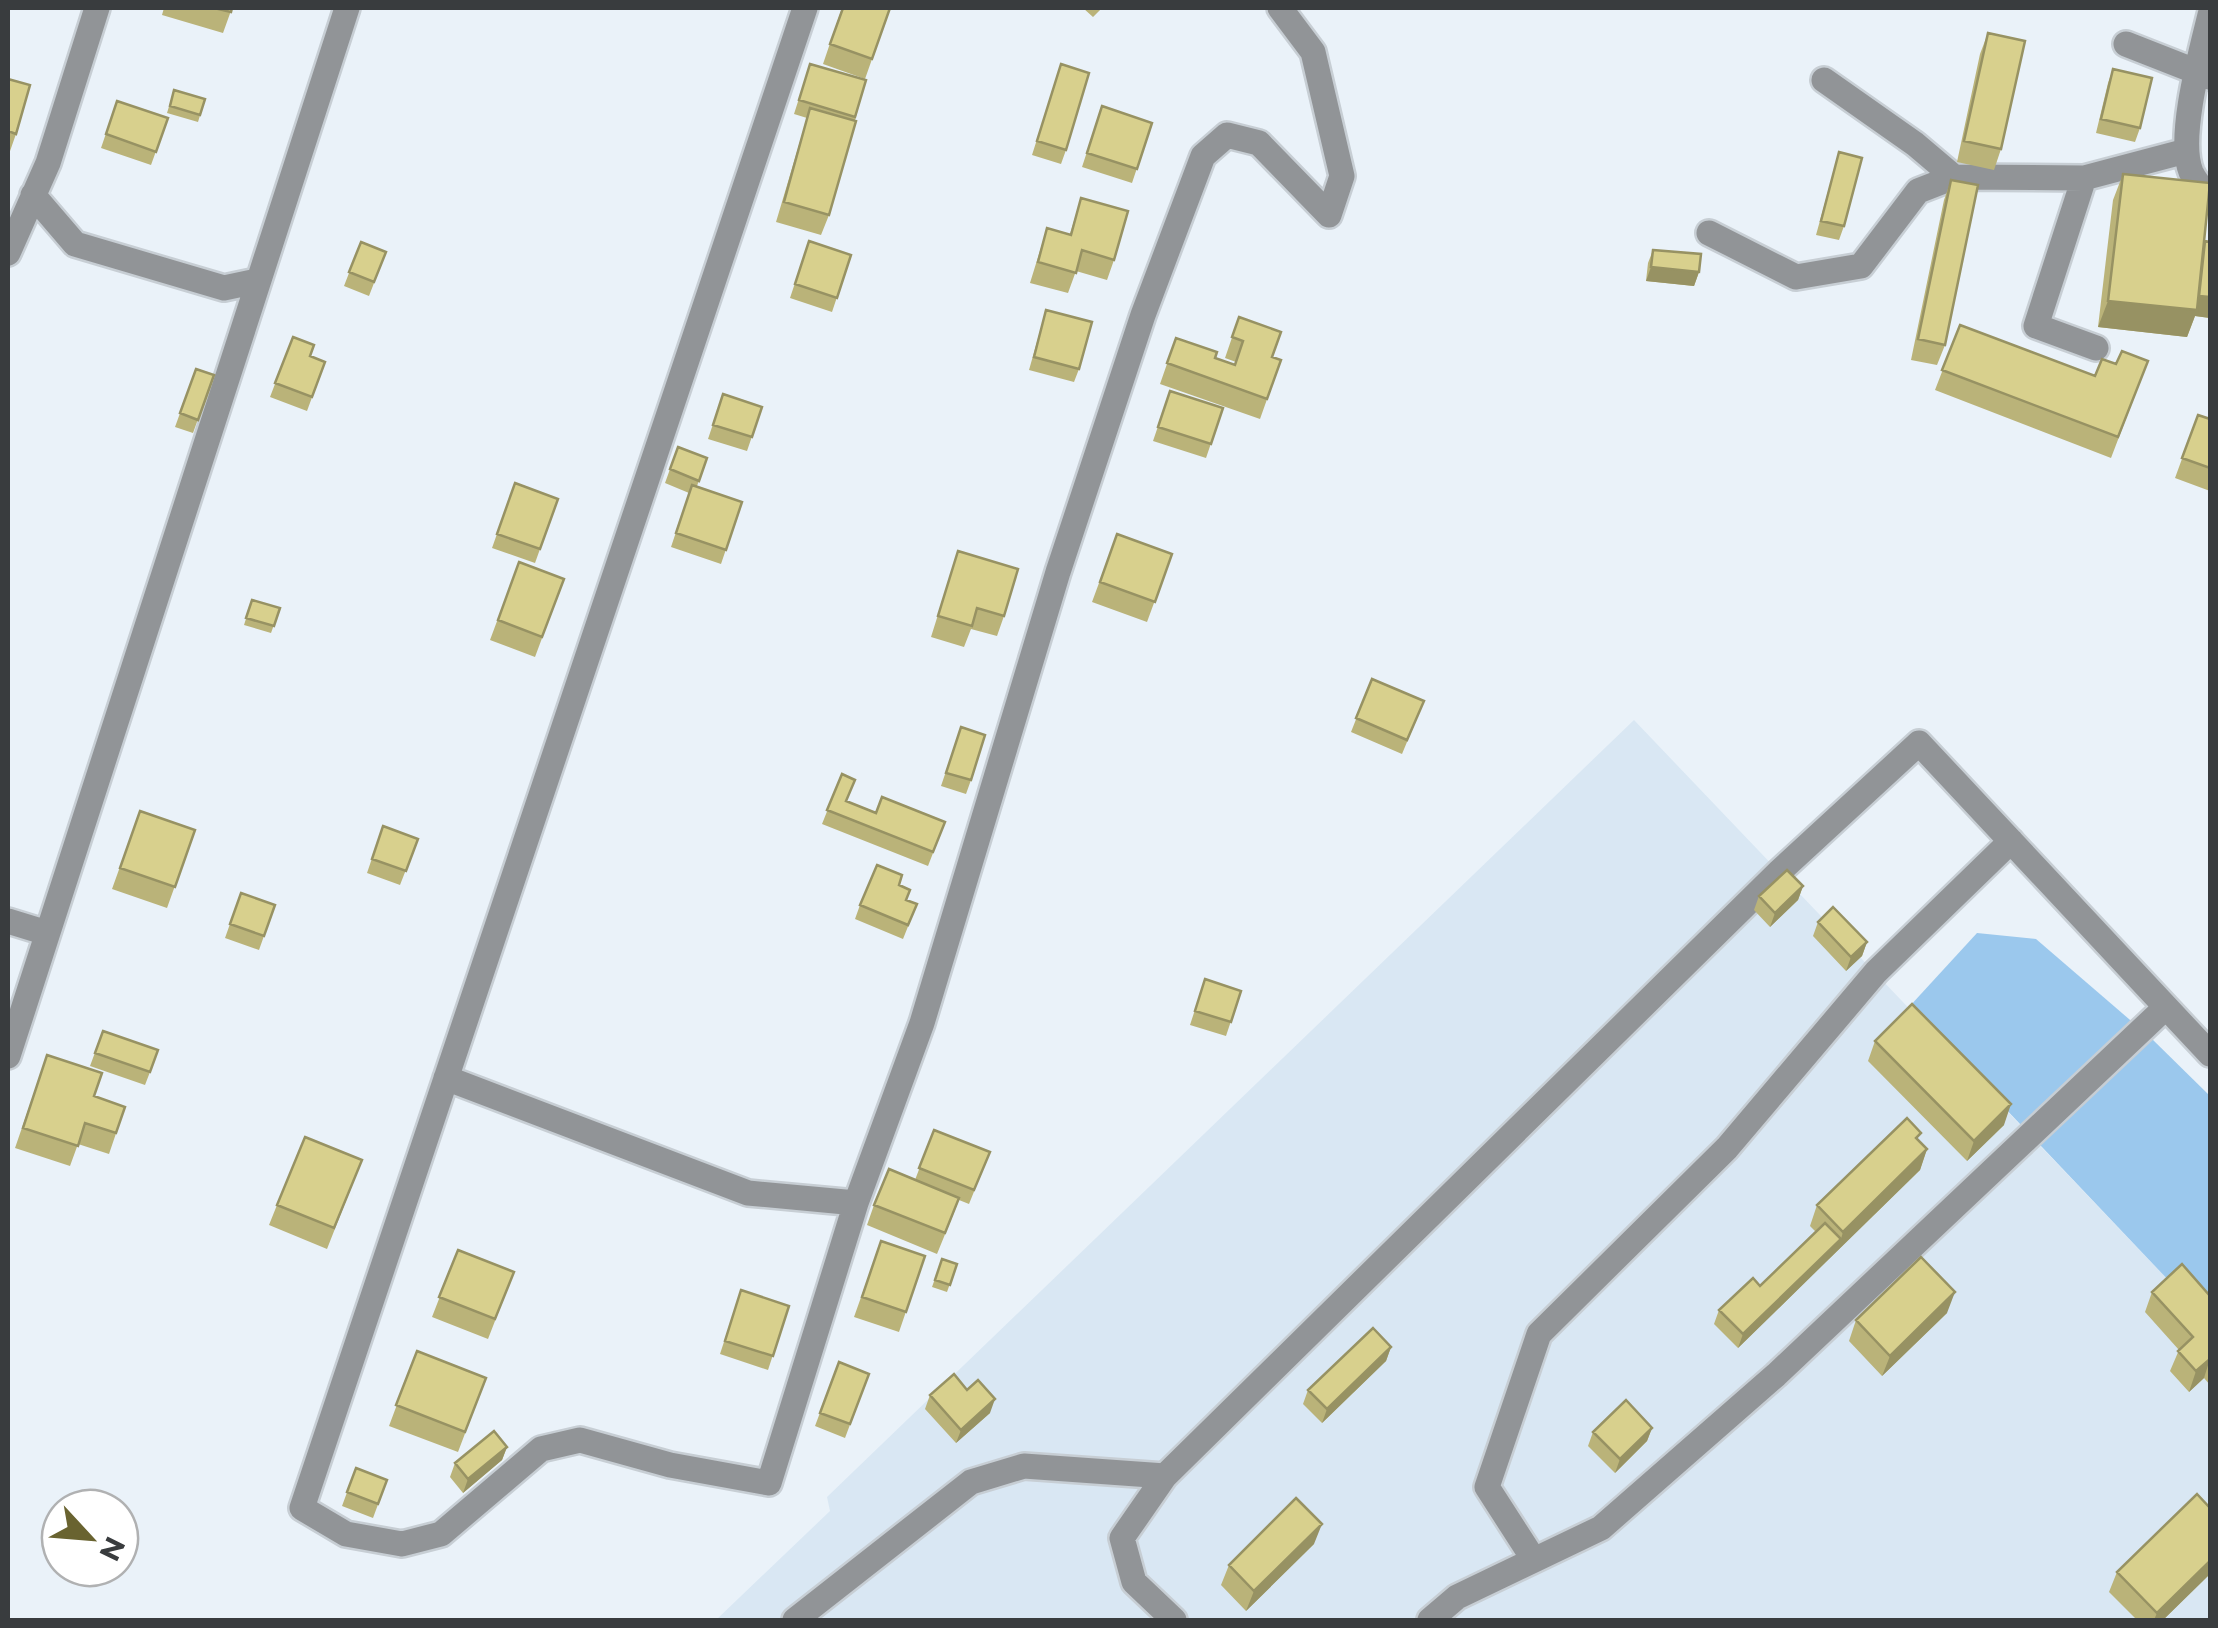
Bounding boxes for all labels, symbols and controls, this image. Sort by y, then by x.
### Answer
north arrow [40,1488,140,1588]
text: N [92,1531,133,1567]

